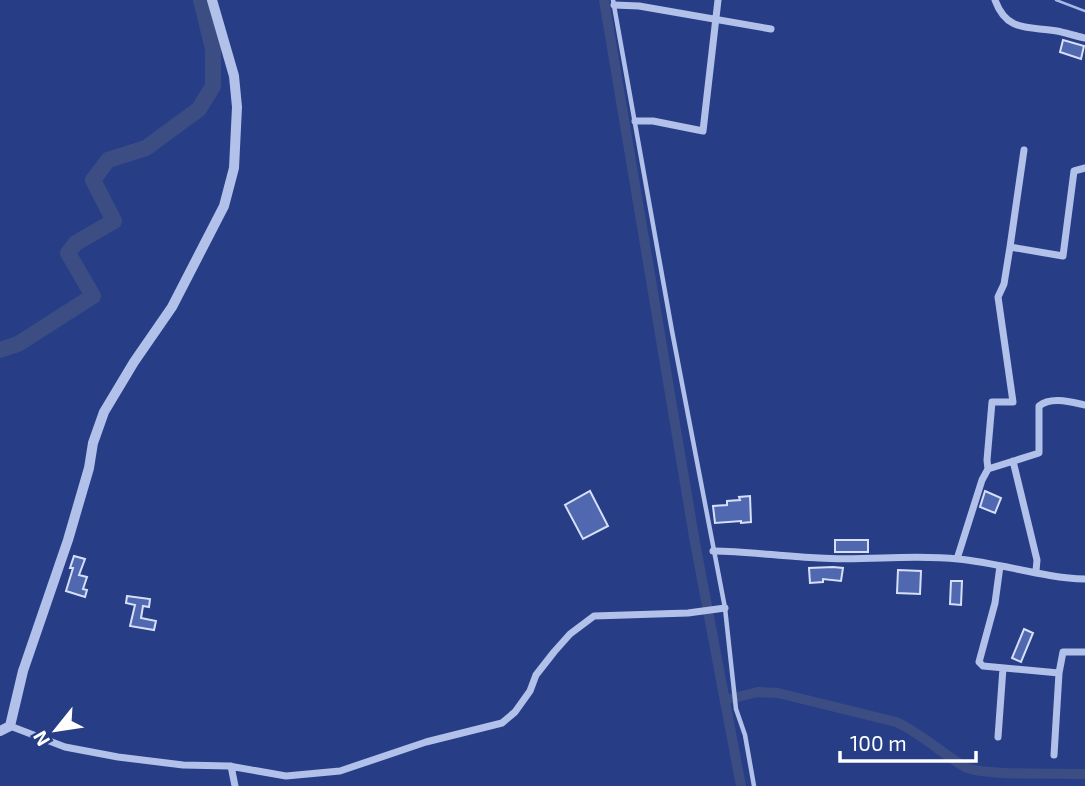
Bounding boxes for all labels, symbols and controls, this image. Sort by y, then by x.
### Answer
north arrow [21,695,91,765]
scale bar [840,720,976,764]
text: N [27,727,54,750]
text: 100 m [850,730,907,755]

